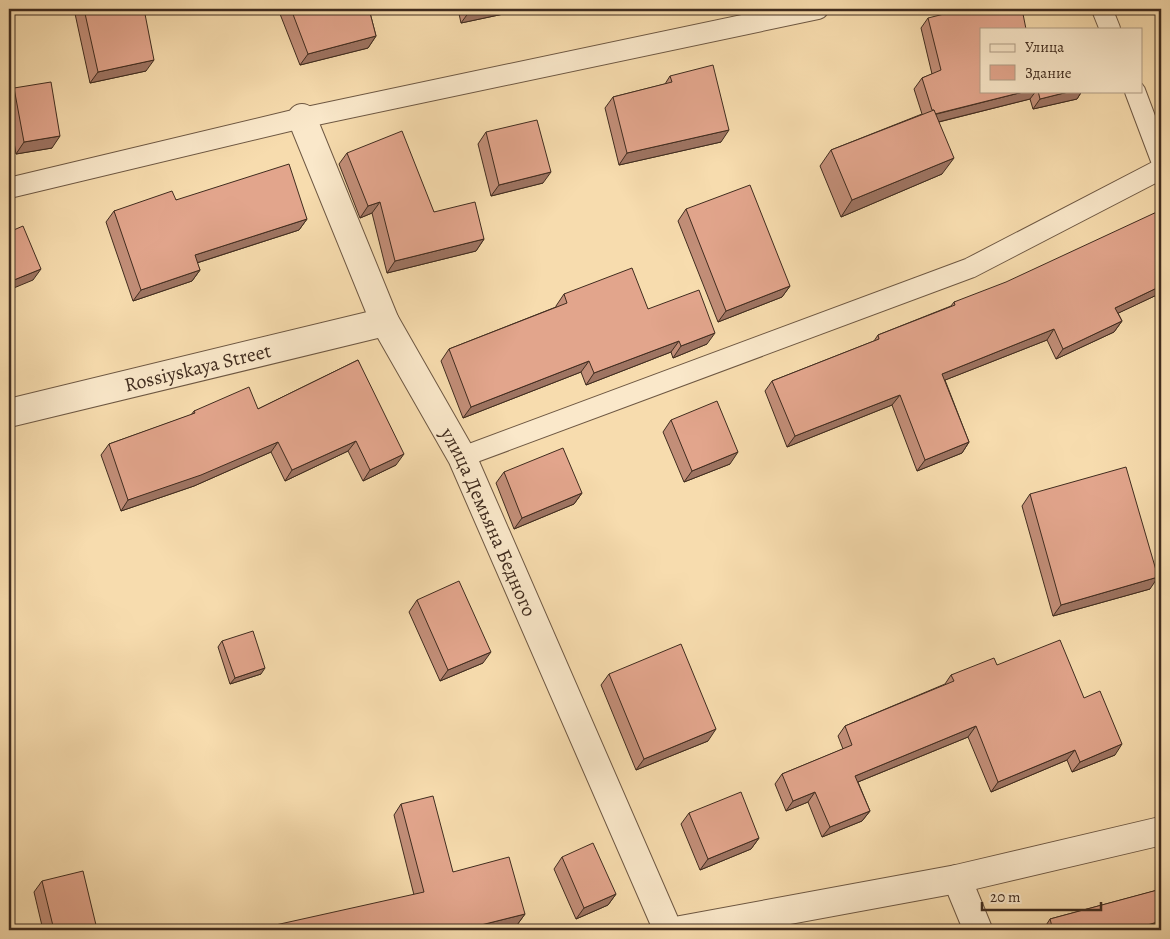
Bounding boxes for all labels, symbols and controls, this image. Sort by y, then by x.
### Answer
legend [980,28,1142,92]
text: Улица [1025,37,1064,57]
text: Здание [1025,63,1072,83]
street label: Rossiyskaya Street [122,337,274,398]
street label: улица Демьяна Бедного [434,422,543,621]
scale bar [982,879,1101,911]
text: 20 m [990,887,1021,907]

